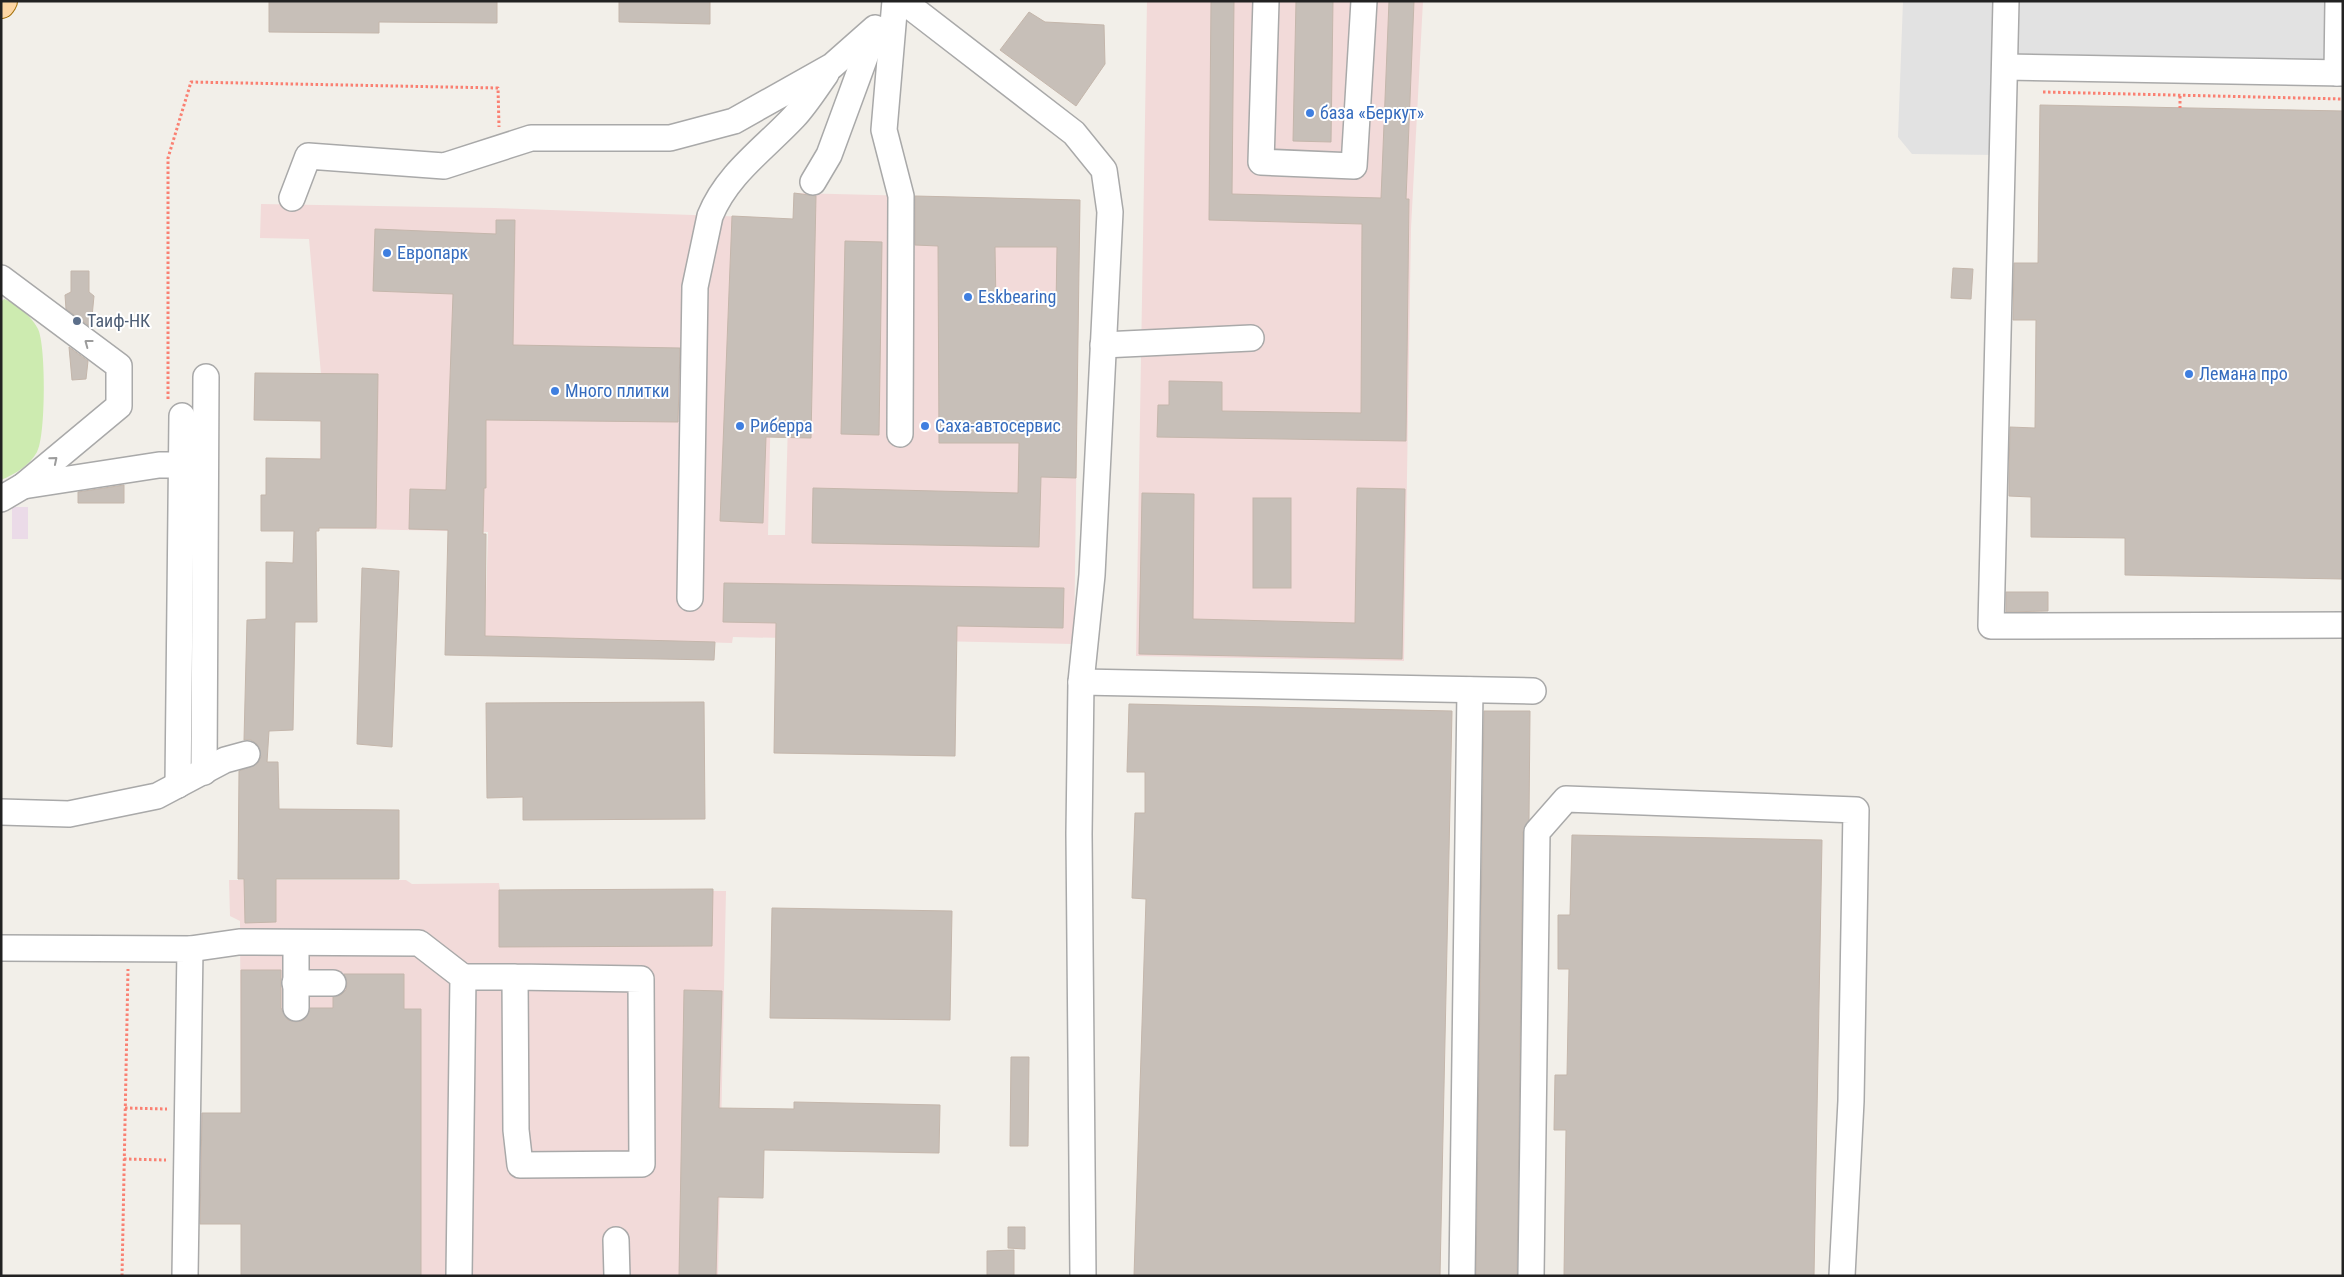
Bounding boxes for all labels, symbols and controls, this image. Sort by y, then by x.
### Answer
place label: база «Беркут» [1320,102,1424,123]
marker: база «Беркут» [1304,107,1316,119]
place label: Европарк [397,242,469,263]
marker: Европарк [381,247,393,259]
place label: Eskbearing [978,286,1056,307]
marker: Eskbearing [962,291,974,303]
place label: Таиф-НК [87,310,150,331]
marker: Таиф-НК [71,315,83,327]
one-way arrow [84,340,94,349]
place label: Лемана про [2199,363,2288,384]
marker: Лемана про [2183,368,2195,380]
place label: Много плитки [565,380,669,401]
marker: Много плитки [549,385,561,397]
place label: Риберра [750,415,813,436]
place label: Саха-автосервис [935,415,1061,436]
marker: Риберра [734,420,746,432]
marker: Саха-автосервис [919,420,931,432]
one-way arrow [49,456,58,465]

